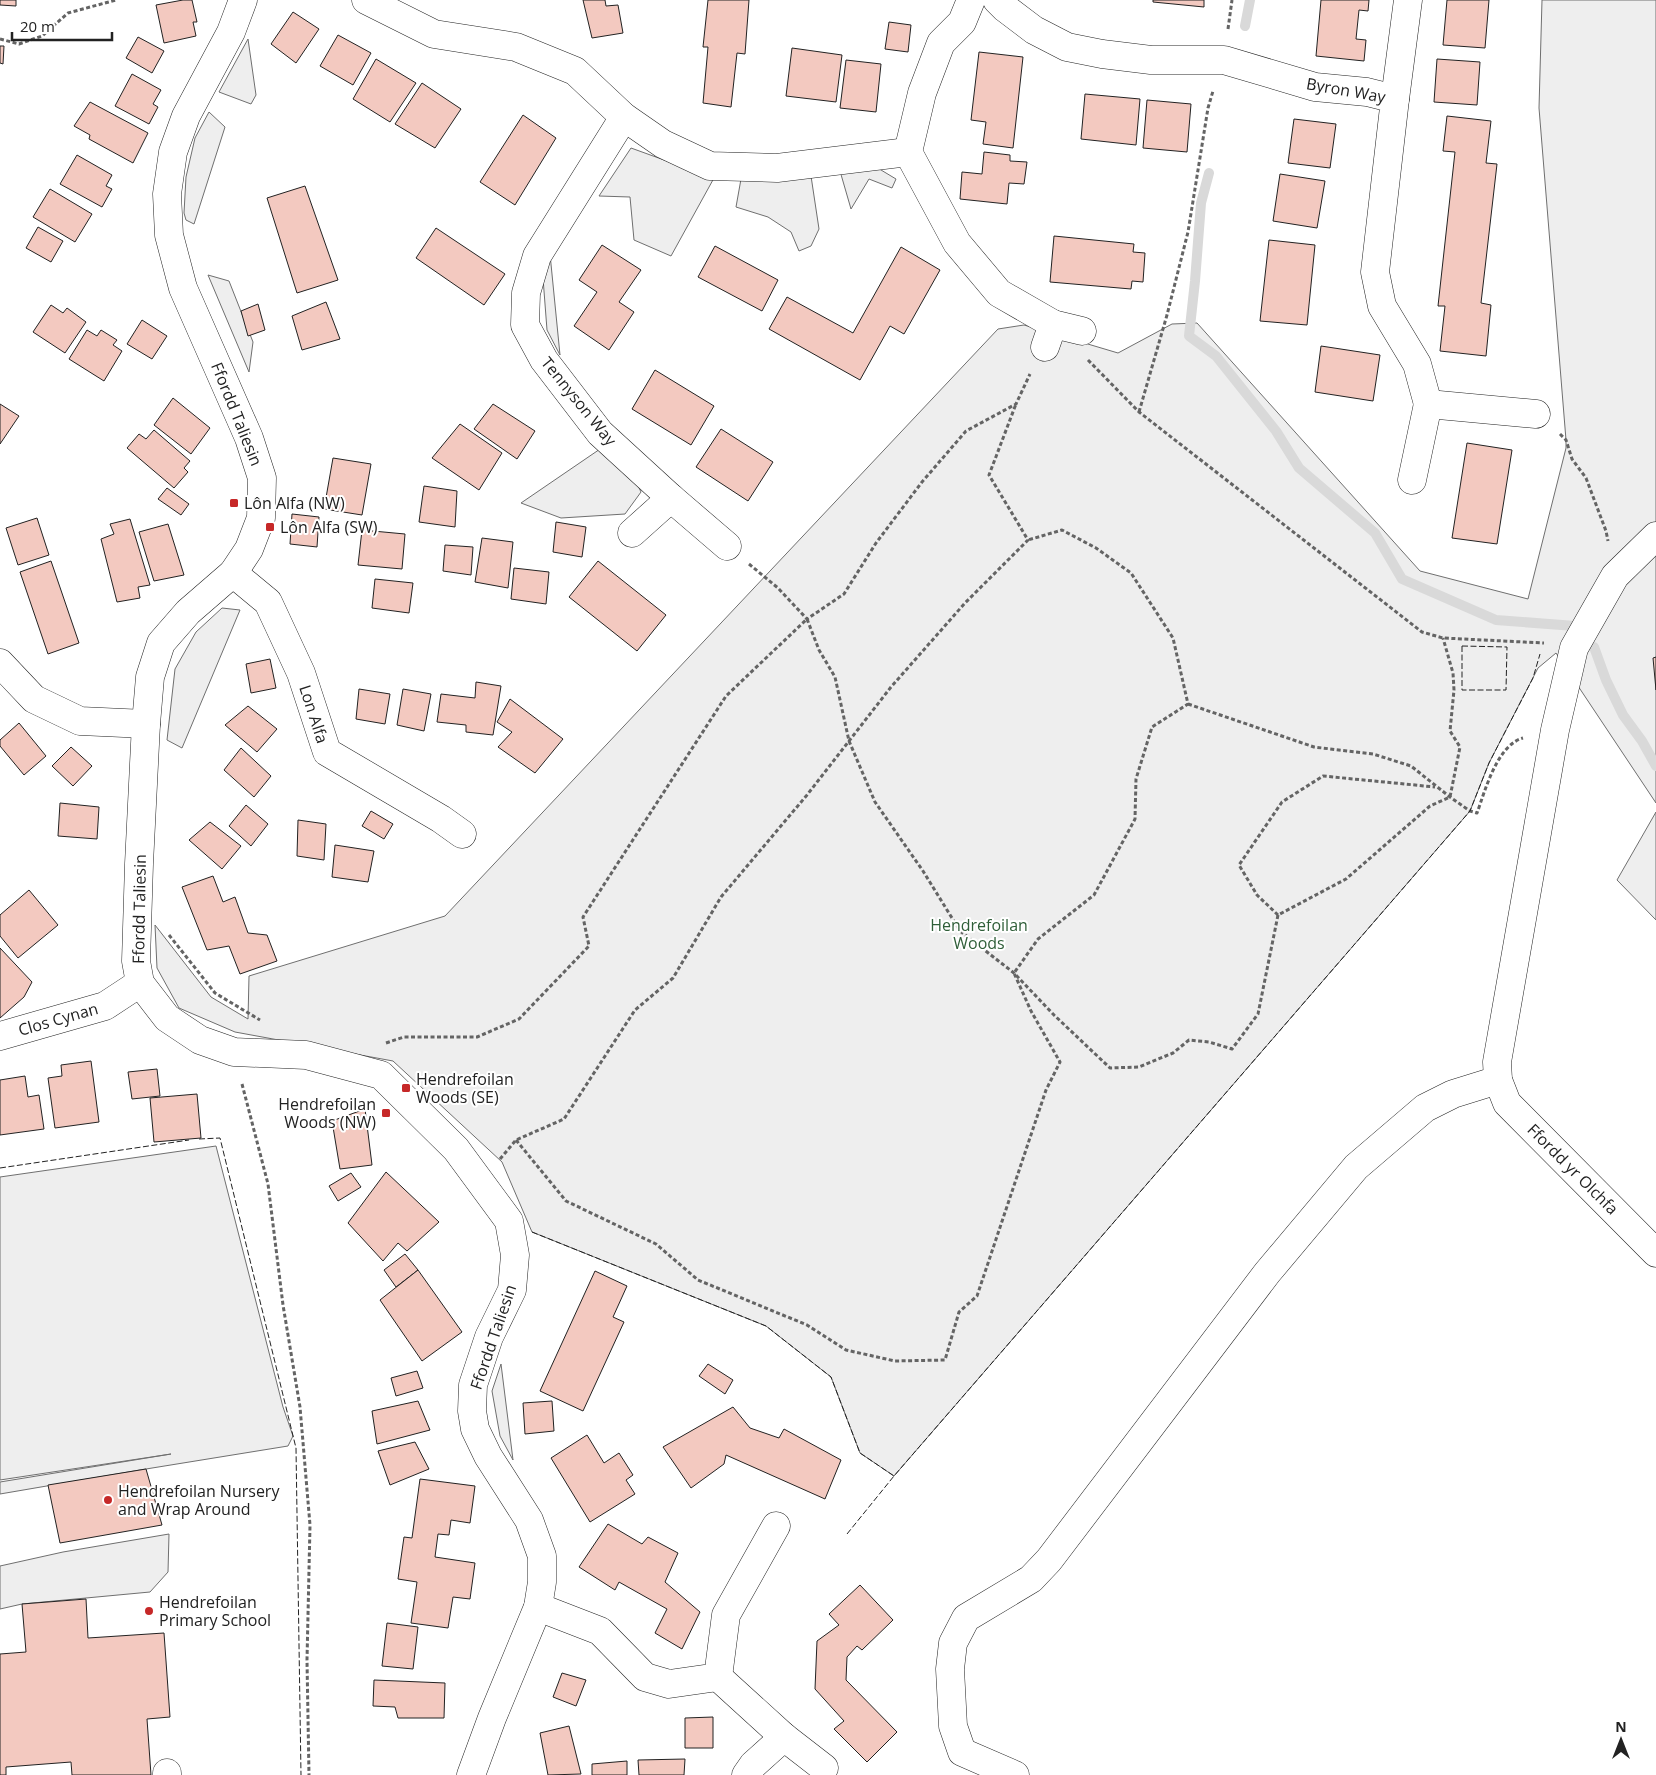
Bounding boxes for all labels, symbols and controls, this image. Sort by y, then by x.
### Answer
scale bar [12,10,112,42]
text: 20 m [20,16,55,36]
street label: Byron Way [1305,72,1388,108]
street label: Tennyson Way [536,352,622,451]
street label: Ffordd Taliesin [206,359,268,469]
place label: Lôn Alfa (NW) [244,492,345,514]
marker: Lôn Alfa (NW) [228,497,240,509]
place label: Lôn Alfa (SW) [280,516,378,538]
marker: Lôn Alfa (SW) [264,521,276,533]
street label: Lon Alfa [294,682,334,746]
street label: Ffordd Taliesin [127,854,151,964]
park label: Hendrefoilan Woods [930,914,1028,954]
street label: Clos Cynan [15,997,101,1041]
place label: Hendrefoilan Woods (SE) [416,1068,514,1108]
marker: Hendrefoilan Woods (SE) [400,1082,412,1094]
place label: Hendrefoilan Woods (NW) [278,1093,376,1133]
marker: Hendrefoilan Woods (NW) [380,1107,392,1119]
street label: Ffordd yr Olchfa [1523,1119,1623,1219]
street label: Ffordd Taliesin [465,1282,521,1392]
place label: Hendrefoilan Nursery and Wrap Around [118,1480,280,1520]
marker: Hendrefoilan Nursery and Wrap Around [102,1494,114,1506]
place label: Hendrefoilan Primary School [159,1591,271,1631]
marker: Hendrefoilan Primary School [143,1605,155,1617]
north arrow [1596,1715,1646,1765]
text: N [1615,1717,1627,1736]

